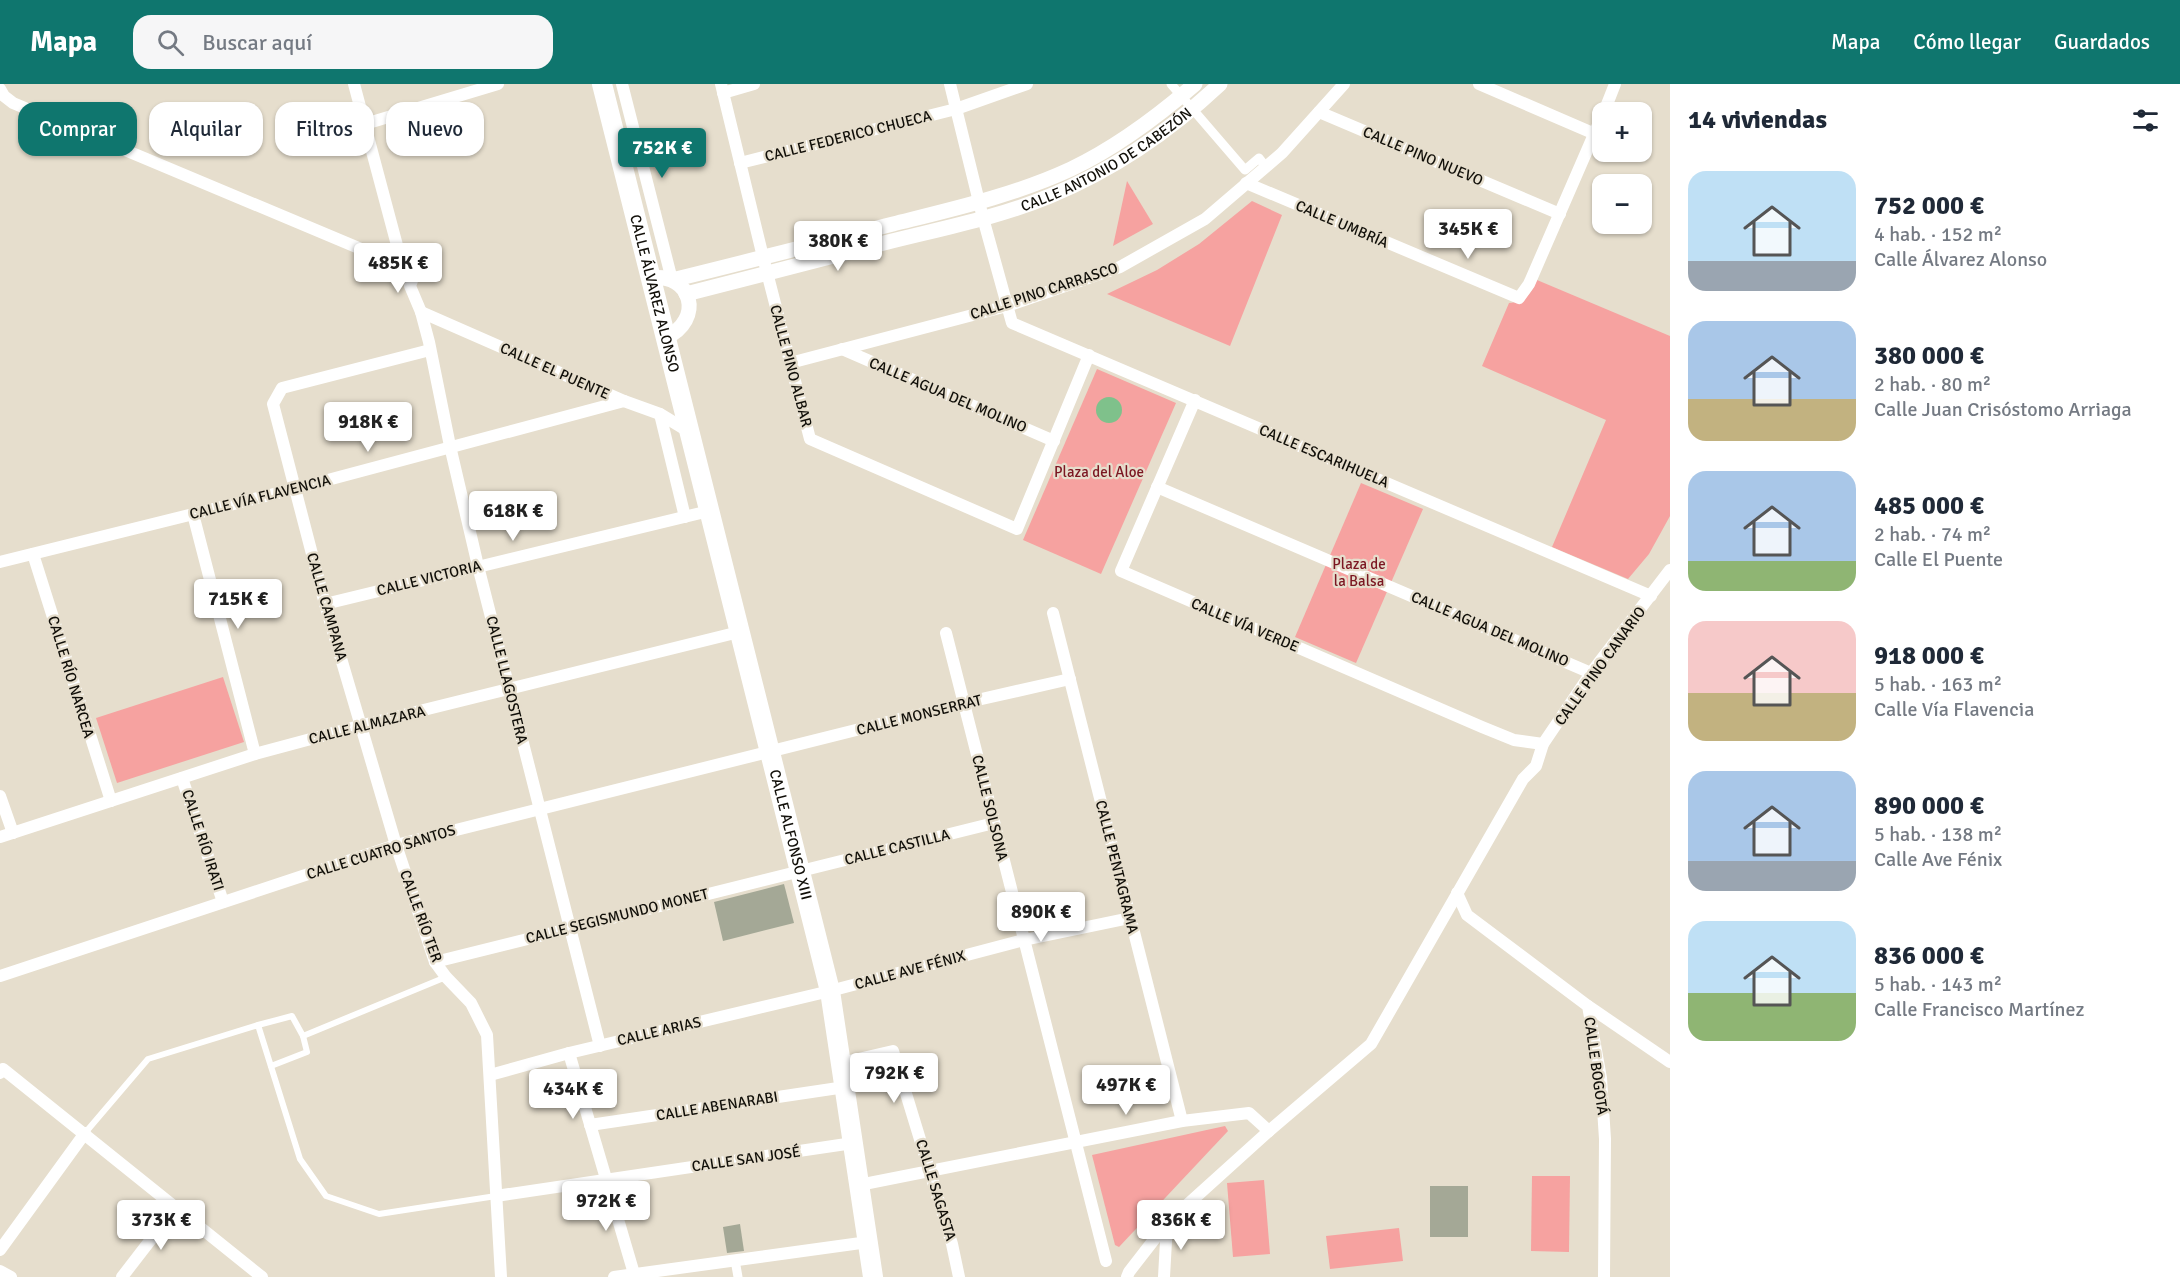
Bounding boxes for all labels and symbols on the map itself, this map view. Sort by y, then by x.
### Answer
street label: CALLE ANTONIO DE CABEZÓN [1018,104,1195,215]
street label: CALLE FEDERICO CHUECA [763,107,933,165]
street label: CALLE PINO NUEVO [1360,123,1486,189]
pin: 752K € [613,128,711,179]
street label: CALLE UMBRÍA [1293,195,1392,252]
pin: 345K € [1419,209,1517,260]
street label: CALLE ÁLVAREZ ALONSO [626,213,683,374]
pin: 380K € [789,221,887,272]
pin: 485K € [349,243,447,294]
street label: CALLE PINO CARRASCO [968,259,1120,323]
street label: CALLE PINO ALBAR [766,303,816,429]
street label: CALLE EL PUENTE [497,339,613,403]
street label: CALLE AGUA DEL MOLINO [866,354,1030,436]
pin: 918K € [319,402,417,453]
street label: CALLE ESCARIHUELA [1256,421,1392,491]
park label: Plaza del Aloe [1054,463,1144,481]
street label: CALLE VÍA FLAVENCIA [187,470,332,523]
pin: 618K € [464,491,562,542]
street label: CALLE CAMPANA [303,551,351,663]
park label: Plaza de la Balsa [1332,555,1386,590]
street label: CALLE VICTORIA [375,556,483,600]
pin: 715K € [189,579,287,630]
street label: CALLE AGUA DEL MOLINO [1408,588,1572,670]
street label: CALLE VÍA VERDE [1188,593,1302,656]
street label: CALLE PINO CANARIO [1551,603,1649,729]
street label: CALLE RÍO NARCEA [44,613,99,740]
street label: CALLE LLAGOSTERA [482,614,532,746]
street label: CALLE MONSERRAT [855,691,984,739]
street label: CALLE ALMAZARA [307,702,427,748]
street label: CALLE SOLSONA [968,753,1012,863]
street label: CALLE ALFONSO XIII [766,768,816,902]
street label: CALLE RÍO IRATI [178,787,229,893]
street label: CALLE PENTAGRAMA [1092,798,1142,936]
street label: CALLE CUATRO SANTOS [304,821,458,883]
street label: CALLE CASTILLA [842,825,952,869]
street label: CALLE RÍO TER [396,867,447,965]
street label: CALLE SEGISMUNDO MONET [524,884,711,947]
pin: 890K € [992,892,1090,943]
street label: CALLE AVE FÉNIX [852,946,968,993]
street label: CALLE ARIAS [615,1013,703,1049]
street label: CALLE BOGOTÁ [1580,1016,1613,1116]
pin: 792K € [845,1053,943,1104]
pin: 497K € [1077,1065,1175,1116]
pin: 434K € [524,1069,622,1120]
street label: CALLE ABENARABI [655,1087,779,1125]
street label: CALLE SAGASTA [912,1137,960,1243]
street label: CALLE SAN JOSÉ [690,1141,802,1176]
pin: 972K € [557,1181,655,1232]
pin: 373K € [112,1200,210,1251]
pin: 836K € [1132,1200,1230,1251]

